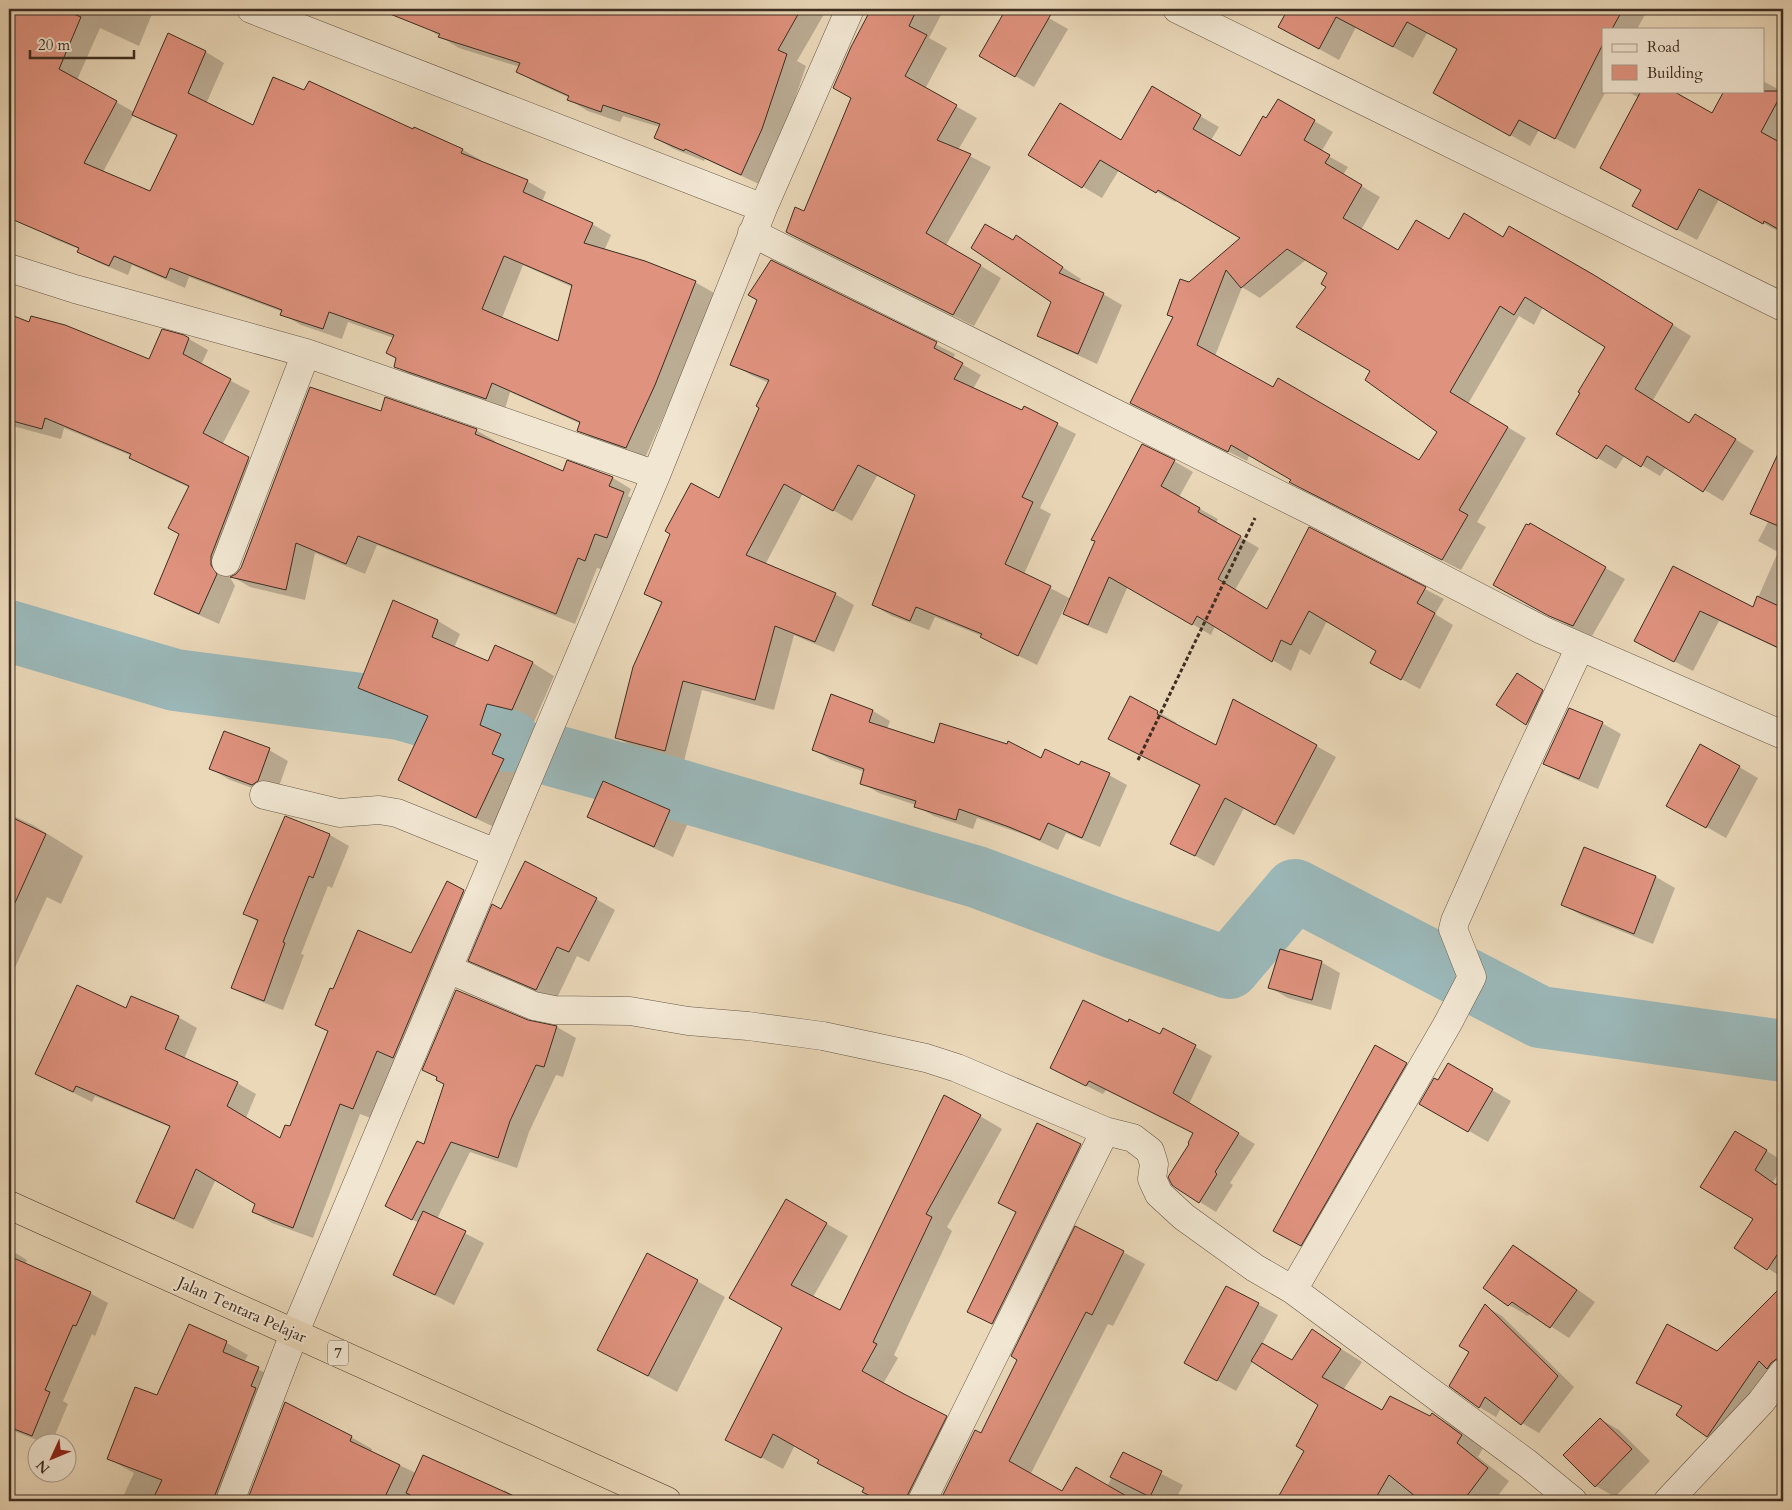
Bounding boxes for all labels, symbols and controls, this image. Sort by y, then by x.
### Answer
scale bar [30,28,134,60]
legend [1602,28,1764,92]
text: 20 m [38,35,70,55]
text: Road [1647,37,1680,57]
text: Building [1647,63,1703,83]
street label: Jalan Tentara Pelajar [172,1271,310,1348]
road number: 7 [328,1340,348,1366]
north arrow [28,1432,78,1482]
text: N [32,1456,54,1478]

